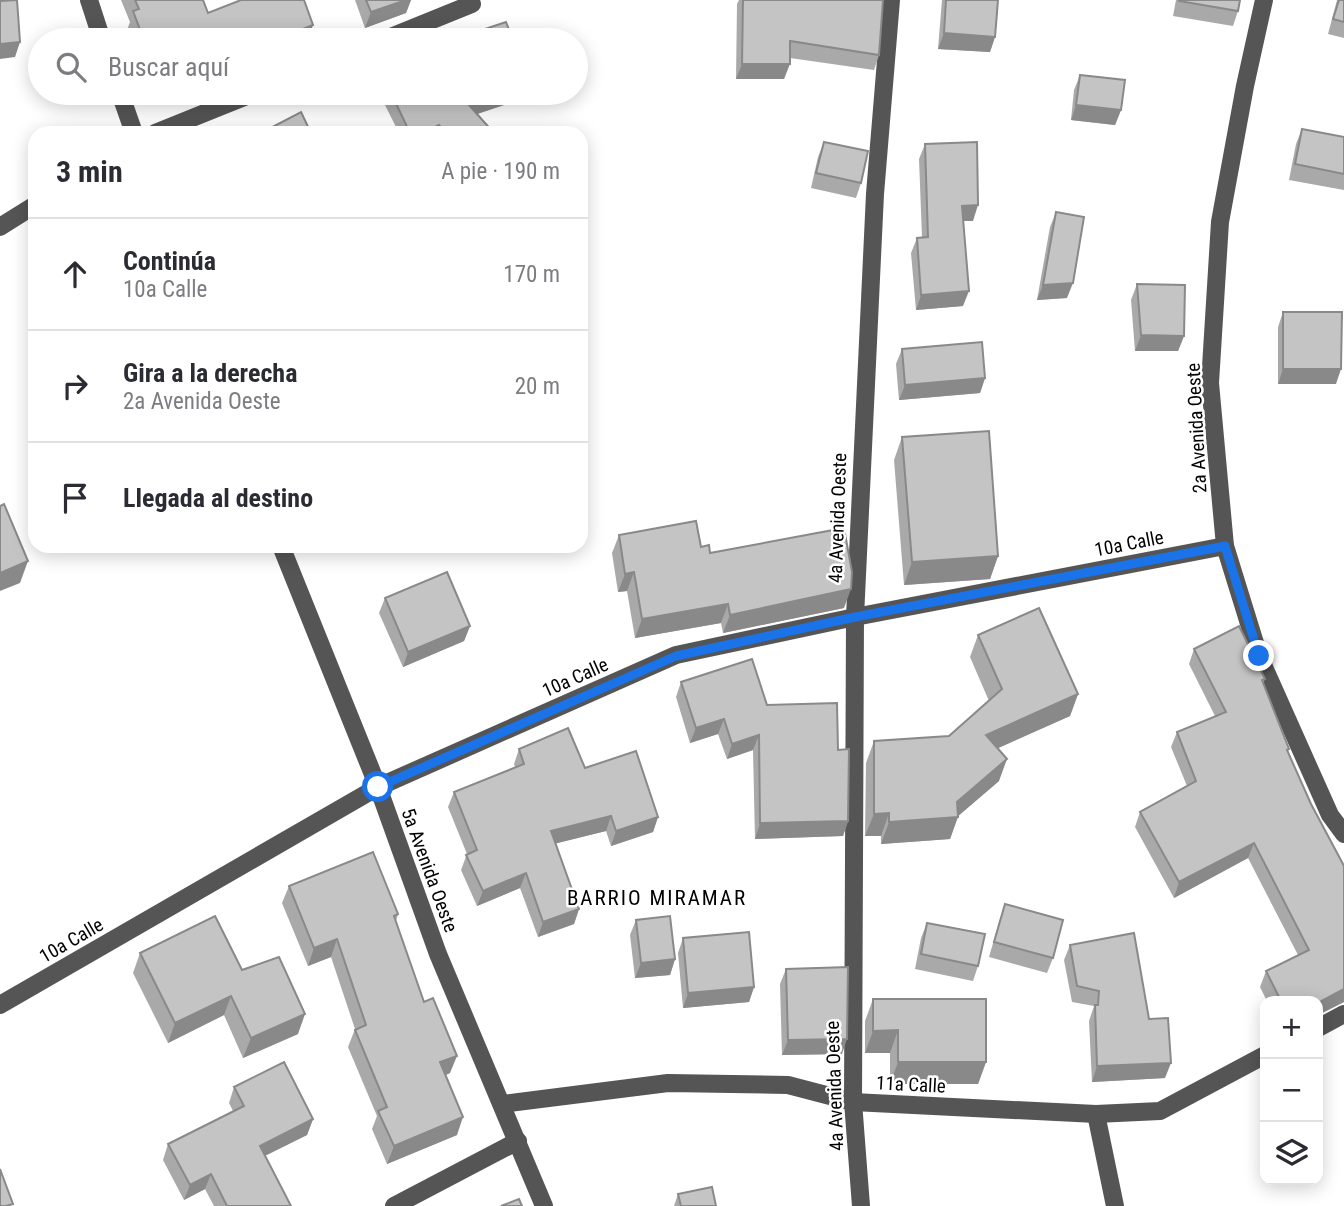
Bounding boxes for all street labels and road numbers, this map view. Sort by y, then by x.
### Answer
street label: 2a Avenida Oeste [1182,362,1211,494]
street label: 4a Avenida Oeste [824,452,851,583]
street label: 10a Calle [1093,526,1166,561]
street label: 10a Calle [539,653,612,702]
street label: 5a Avenida Oeste [396,805,463,935]
street label: 10a Calle [35,913,107,968]
street label: 4a Avenida Oeste [821,1020,848,1151]
street label: 11a Calle [876,1071,946,1098]

